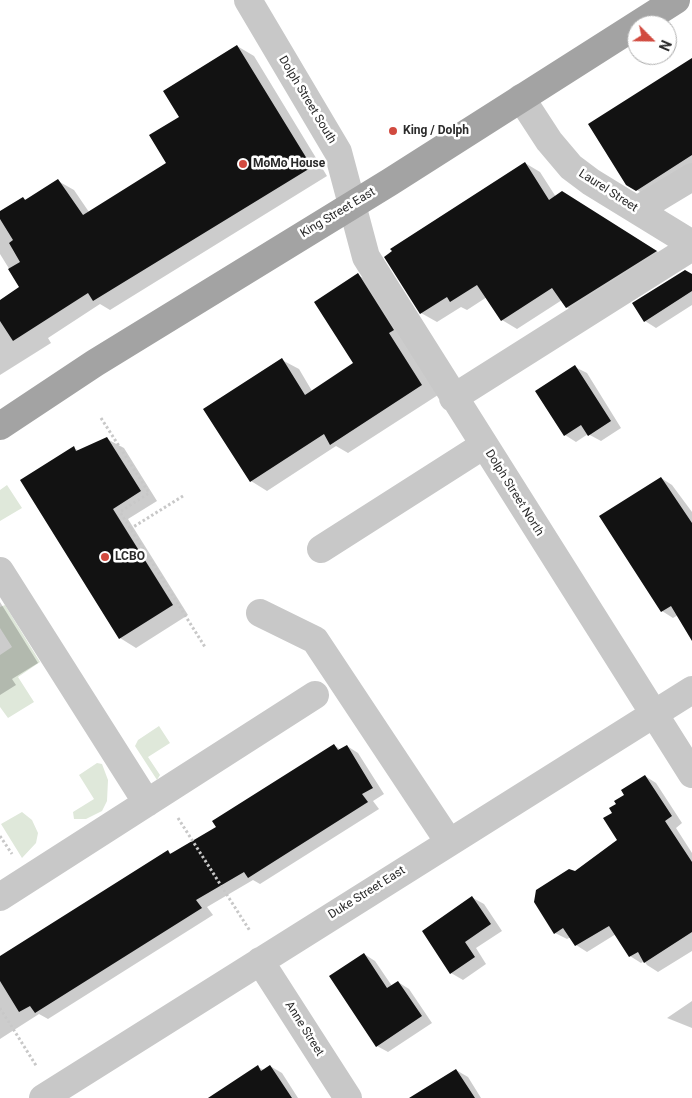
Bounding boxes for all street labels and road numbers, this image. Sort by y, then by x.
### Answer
street label: Dolph Street South [275,54,339,146]
street label: Laurel Street [576,167,640,215]
street label: King Street East [298,185,378,241]
street label: Dolph Street North [482,447,546,539]
street label: Duke Street East [326,864,408,922]
street label: Anne Street [281,999,327,1059]

